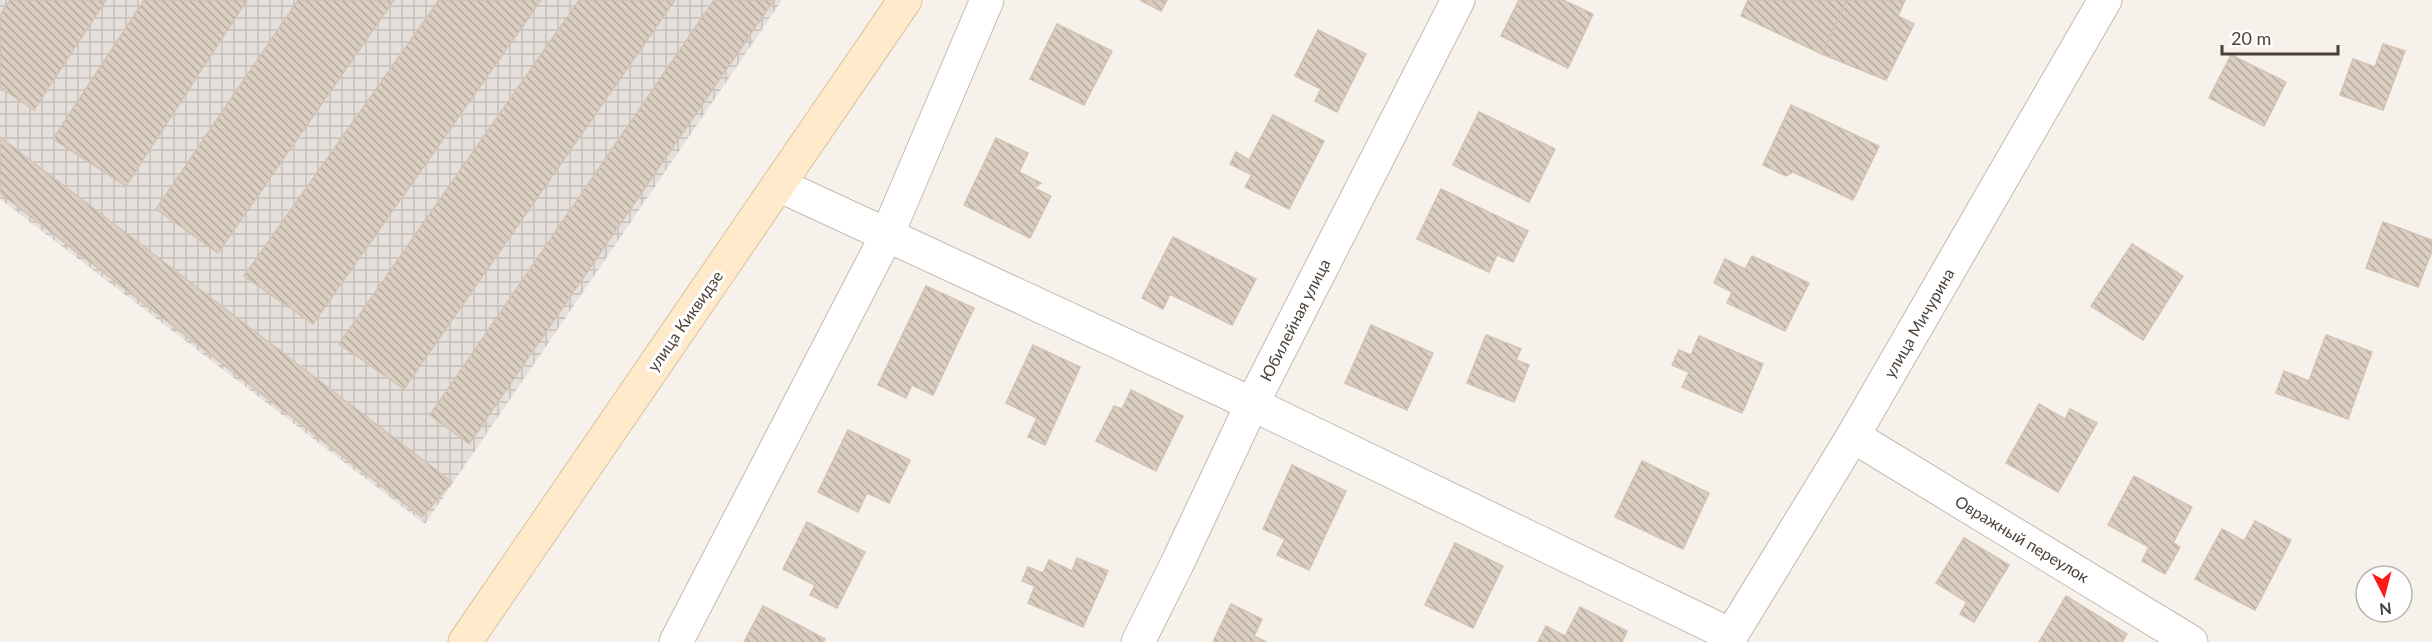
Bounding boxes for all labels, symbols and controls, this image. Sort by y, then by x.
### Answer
scale bar [2222,18,2338,56]
text: 20 m [2231,27,2271,49]
street label: Юбилейная улица [1255,255,1334,384]
street label: улица Мичурина [1879,265,1958,381]
street label: улица Киквидзе [643,267,726,375]
street label: Овражный переулок [1952,491,2093,586]
north arrow [2354,564,2414,624]
text: N [2378,599,2393,620]

